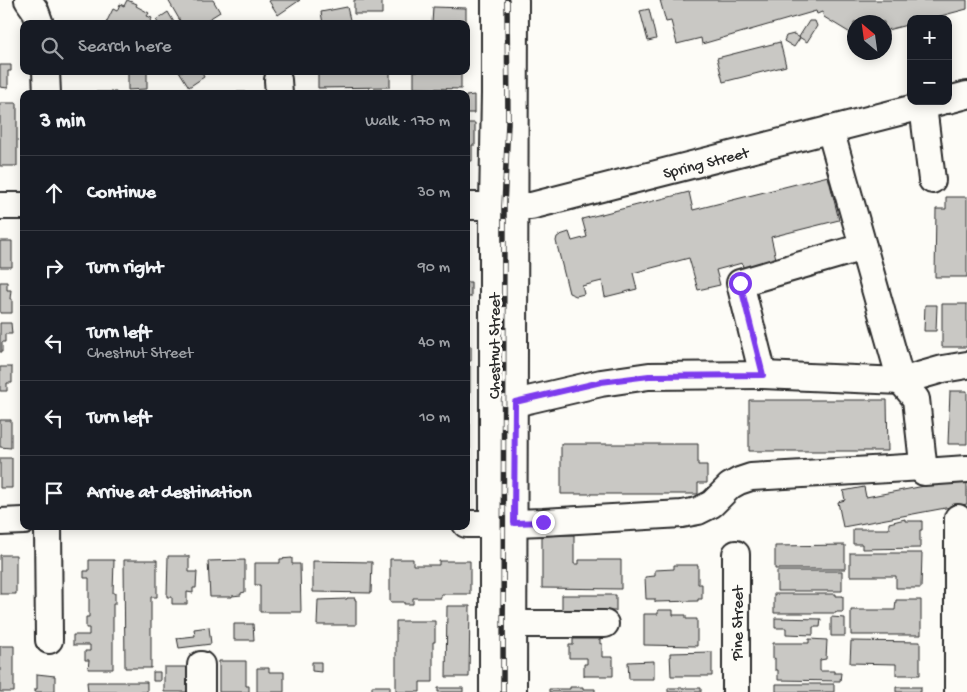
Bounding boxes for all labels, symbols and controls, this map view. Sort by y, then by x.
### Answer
north arrow [847,15,892,60]
map controls [907,15,952,105]
button: + [907,15,952,60]
search box [20,20,470,75]
icon: search [38,34,66,62]
text: Search here [78,36,172,59]
button: − [907,60,952,105]
text: 3 min [40,110,85,135]
text: Walk · 170 m [365,113,450,132]
street label: Spring Street [661,144,752,185]
icon: ahead [40,179,68,207]
text: Continue [87,182,156,205]
text: 30 m [417,184,450,203]
icon: right [40,254,68,282]
text: Turn right [87,257,163,280]
text: 90 m [418,259,450,278]
route start [729,272,752,295]
street label: Chestnut Street [487,292,506,399]
text: Turn left [87,322,151,345]
icon: left [40,329,68,357]
text: 40 m [418,334,450,353]
text: Chestnut Street [87,345,193,364]
icon: left [40,404,68,432]
text: Turn left [87,407,151,430]
text: 10 m [419,409,450,428]
icon: arrive [40,479,68,507]
text: Arrive at destination [87,482,251,505]
route end [532,511,555,534]
street label: Pine Street [730,584,749,661]

